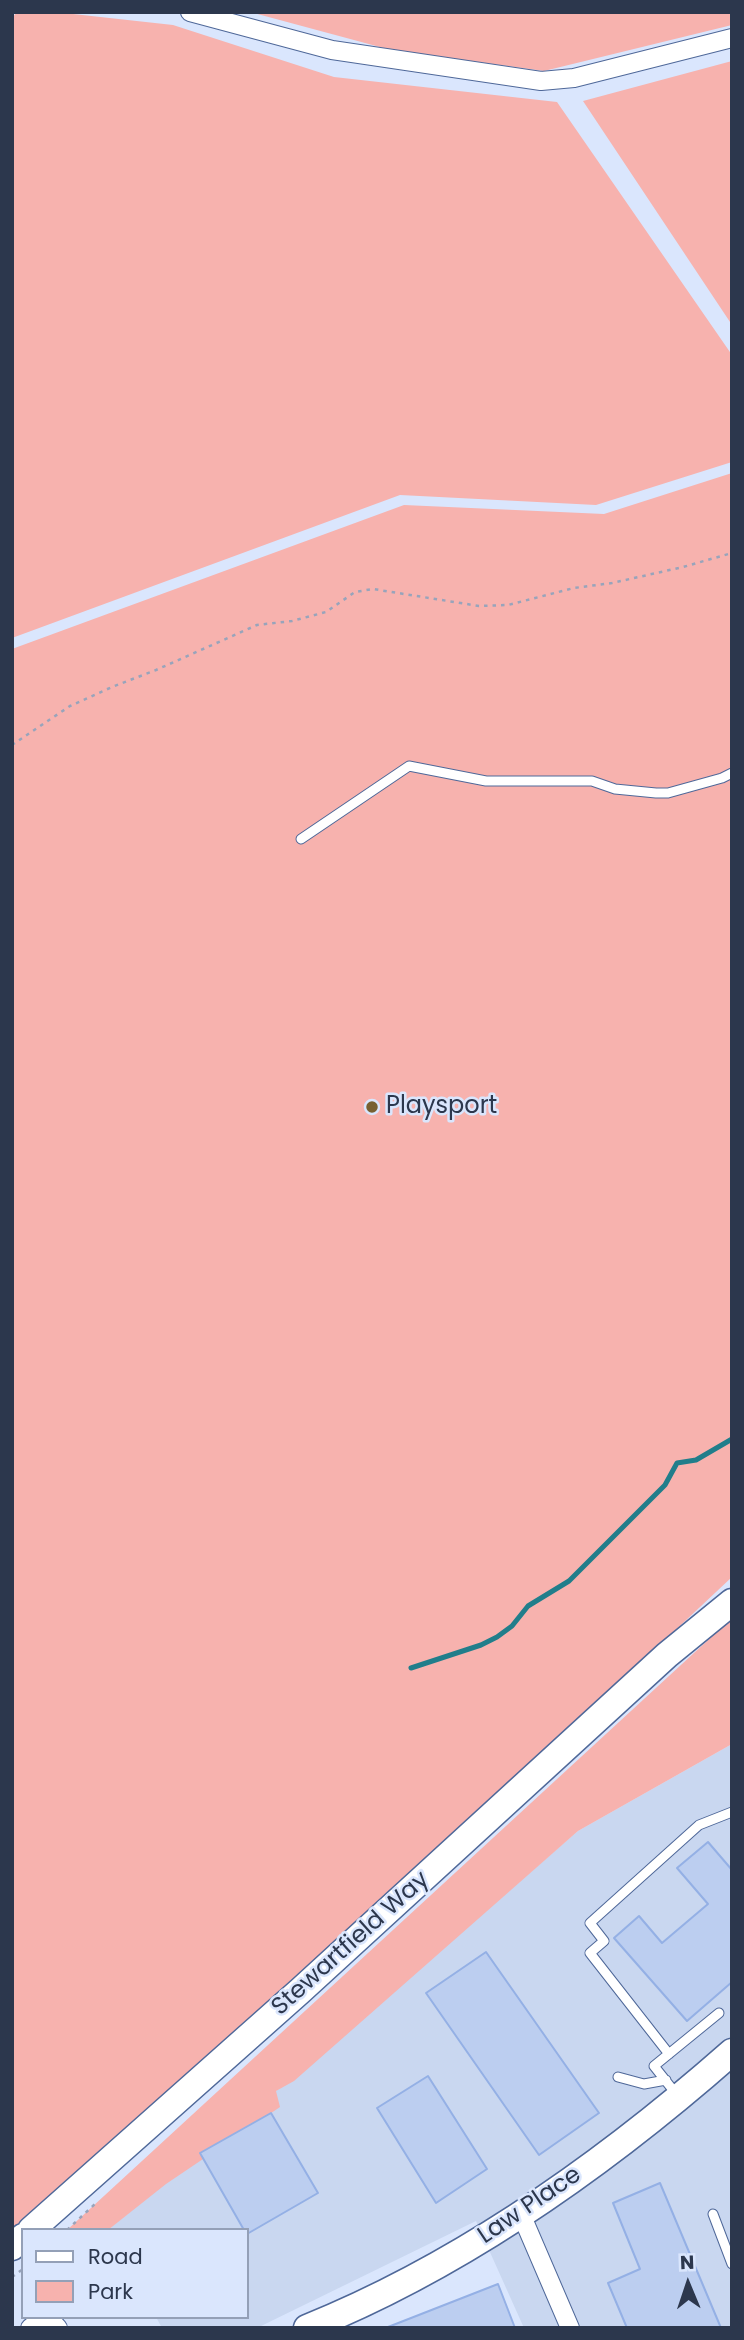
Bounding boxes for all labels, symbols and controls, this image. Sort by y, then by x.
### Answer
place label: Playsport [386,1093,497,1121]
marker: Playsport [364,1099,380,1115]
street label: Stewartfield Way [266,1866,436,2022]
street label: Law Place [473,2161,587,2251]
legend [21,2228,248,2319]
text: Road [88,2242,143,2271]
north arrow [653,2249,723,2319]
text: N [680,2249,695,2276]
text: Park [88,2277,133,2306]

